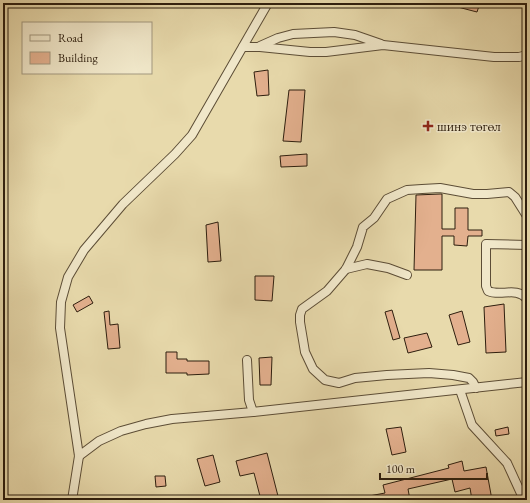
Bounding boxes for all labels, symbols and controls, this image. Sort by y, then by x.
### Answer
legend [22,22,152,74]
text: Road [58,30,84,46]
text: Building [58,50,99,66]
place label: шинэ төгөл [437,117,501,135]
marker: шинэ төгөл [422,120,434,132]
scale bar [380,455,487,481]
text: 100 m [386,461,416,477]

